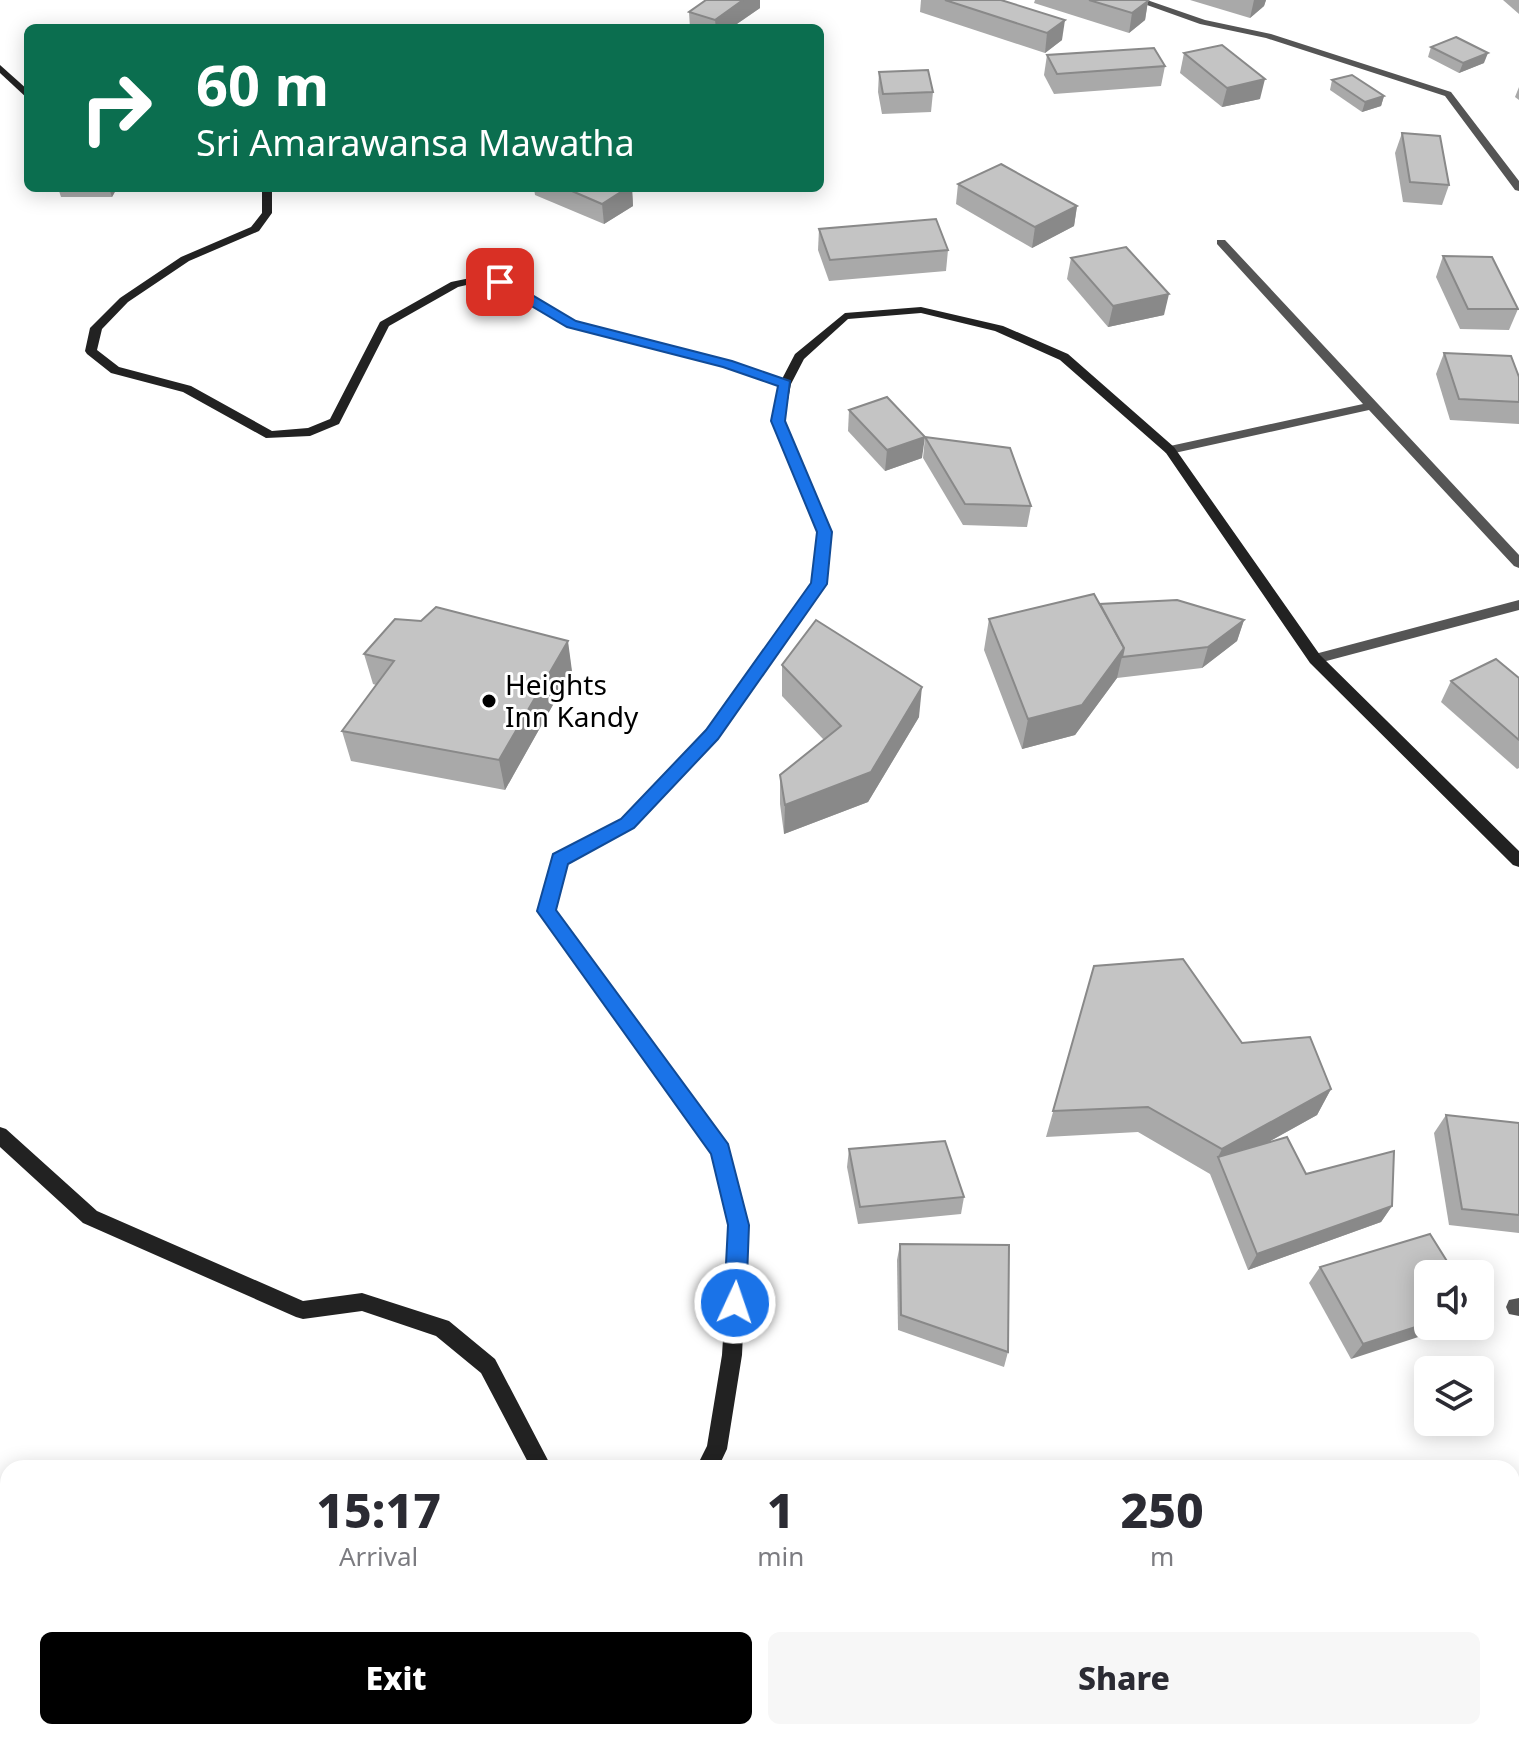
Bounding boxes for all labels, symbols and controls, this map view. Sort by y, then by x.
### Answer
text: 60 m [196,46,329,122]
icon: right [64,56,168,160]
text: Sri Amarawansa Mawatha [196,118,635,167]
pin [466,248,534,316]
icon: arrive [478,260,522,304]
place label: Heights Inn Kandy [505,665,639,735]
marker: Heights Inn Kandy [480,692,498,710]
map controls [1414,1260,1494,1436]
button: sound [1414,1260,1494,1340]
position arrow [693,1261,777,1345]
button: layers [1414,1356,1494,1436]
text: 15:17 [316,1477,441,1542]
text: 1 [767,1477,795,1542]
text: 250 [1121,1477,1204,1542]
text: Arrival [339,1538,418,1574]
text: min [757,1538,804,1574]
text: m [1150,1538,1174,1574]
button: Exit [40,1632,752,1724]
button: Share [768,1632,1480,1724]

